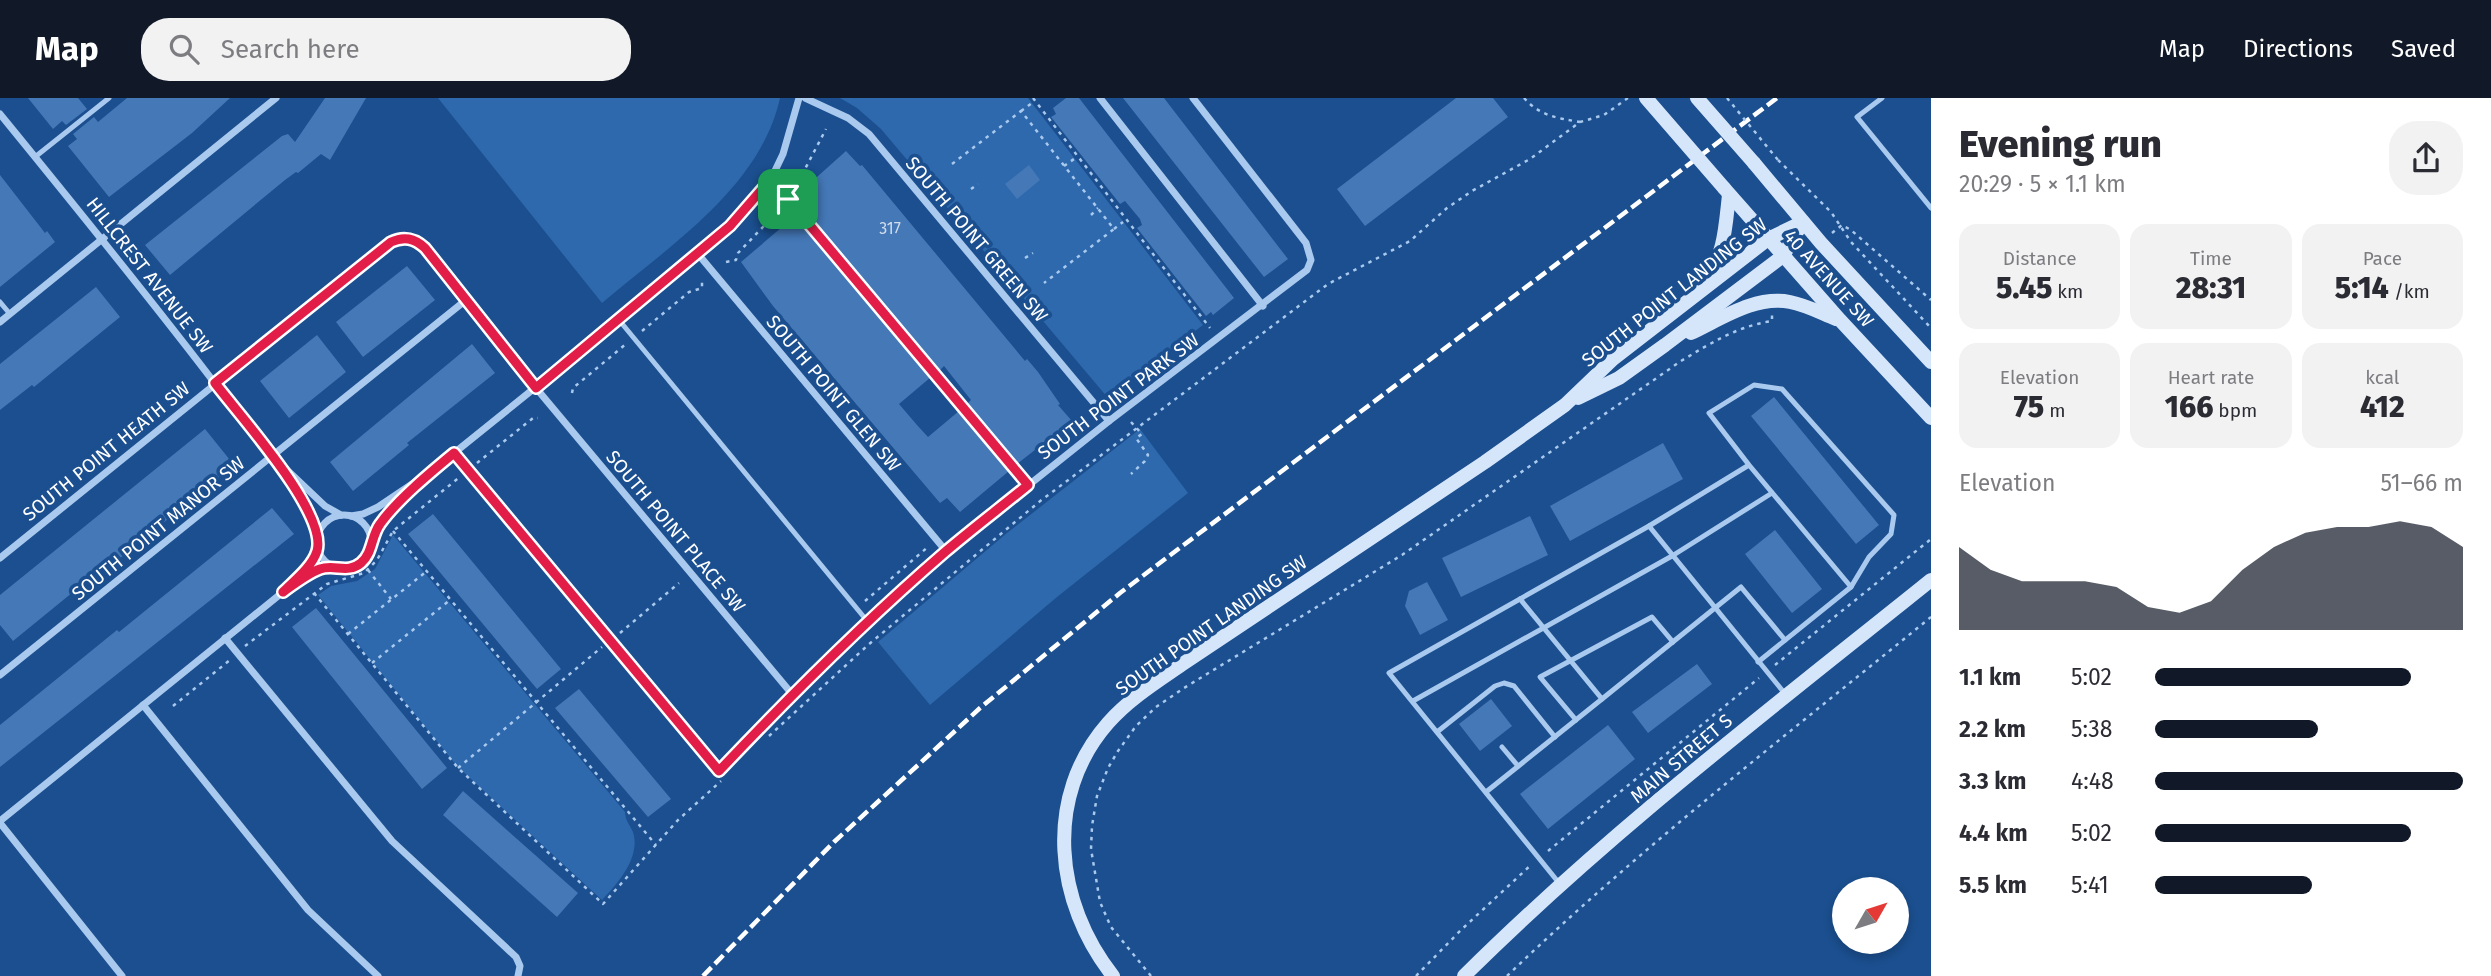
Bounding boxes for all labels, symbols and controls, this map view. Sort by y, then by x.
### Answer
search box [141,18,631,81]
text: Map [35,29,99,69]
icon: search [165,30,203,68]
text: Search here [221,34,360,65]
text: Map [2159,35,2205,63]
text: Directions [2243,35,2353,63]
text: Saved [2391,35,2456,63]
text: Evening run [1959,121,2162,167]
button: share [2389,121,2463,195]
street label: SOUTH POINT GREEN SW [901,152,1053,327]
pin [758,169,818,229]
text: 20:29 · 5 × 1.1 km [1959,170,2126,198]
icon: arrive [769,180,807,218]
street label: HILLCREST AVENUE SW [82,193,218,358]
street label: SOUTH POINT LANDING SW [1577,213,1772,372]
house number: 317 [879,219,901,238]
street label: 40 AVENUE SW [1779,225,1879,332]
text: Distance [2003,247,2077,270]
text: Time [2190,247,2232,270]
text: Pace [2363,247,2402,270]
text: 5.45 [1996,270,2052,306]
text: 28:31 [2176,270,2246,306]
text: 5:14 [2335,270,2389,306]
text: km [2052,280,2083,303]
text: /km [2389,280,2430,303]
street label: SOUTH POINT GLEN SW [761,310,906,476]
street label: SOUTH POINT PARK SW [1033,328,1204,465]
text: Elevation [2000,366,2079,389]
text: Heart rate [2168,366,2254,389]
text: kcal [2365,366,2399,389]
street label: SOUTH POINT HEATH SW [18,377,195,526]
text: 75 [2014,389,2044,425]
text: 166 [2165,389,2213,425]
text: 412 [2360,389,2405,425]
text: m [2044,399,2065,422]
text: bpm [2213,399,2257,422]
street label: SOUTH POINT PLACE SW [601,446,750,617]
street label: SOUTH POINT MANOR SW [67,451,250,605]
text: Elevation [1959,469,2055,497]
text: 51–66 m [2380,469,2463,497]
street label: SOUTH POINT LANDING SW [1111,550,1312,700]
text: 1.1 km [1959,663,2021,691]
text: 5:02 [2071,663,2112,691]
street label: MAIN STREET S [1626,709,1737,808]
text: 2.2 km [1959,715,2026,743]
text: 5:38 [2071,715,2112,743]
text: 3.3 km [1959,767,2026,795]
text: 4:48 [2071,767,2114,795]
text: 4.4 km [1959,819,2028,847]
text: 5:02 [2071,819,2112,847]
text: 5.5 km [1959,871,2027,899]
text: 5:41 [2071,871,2109,899]
north arrow [1832,877,1909,954]
map controls [1832,877,1909,954]

